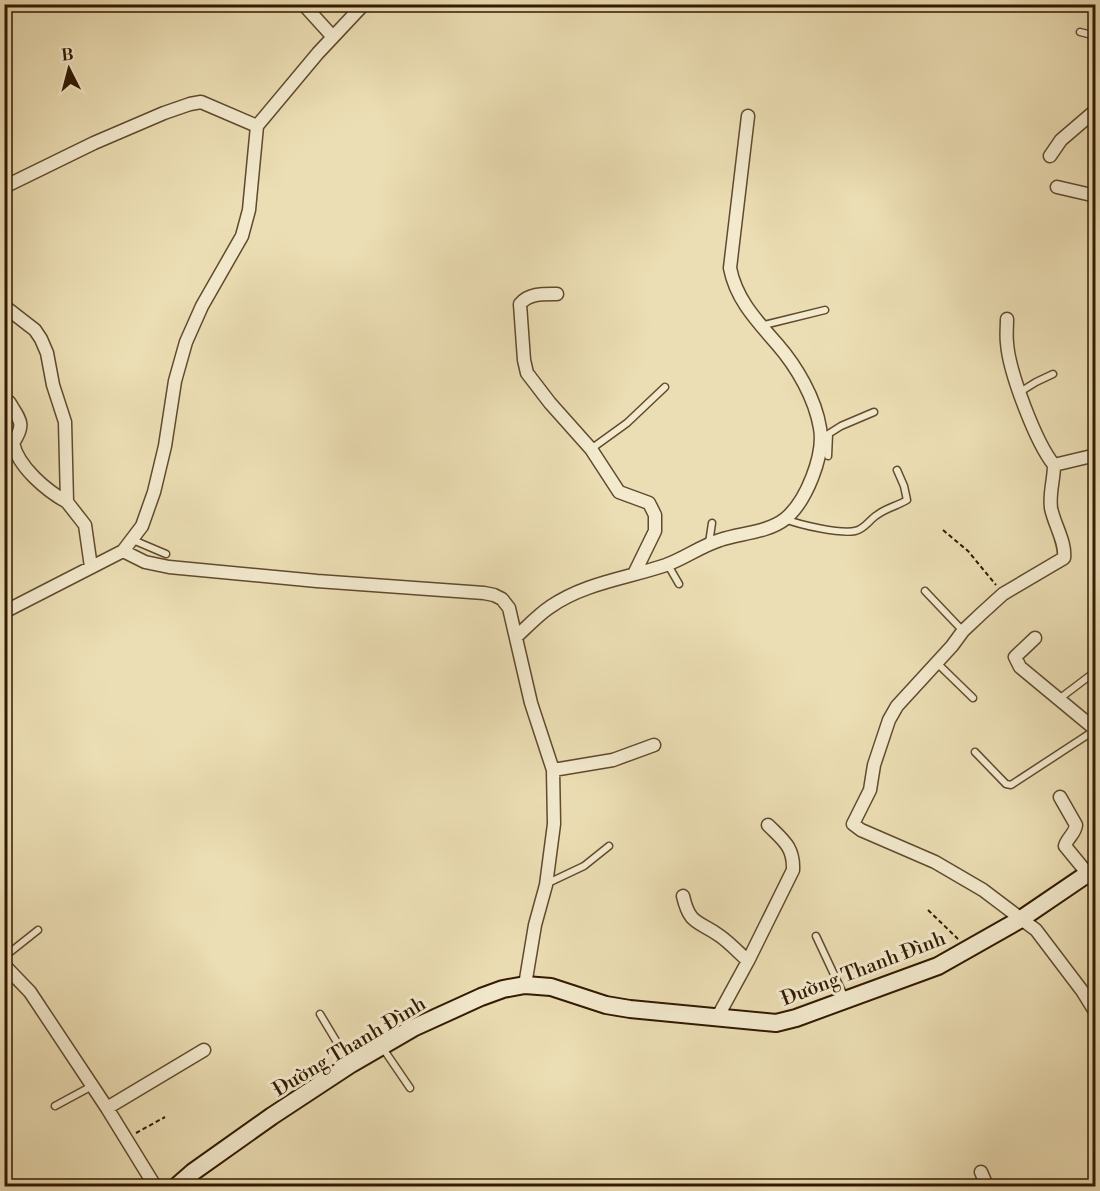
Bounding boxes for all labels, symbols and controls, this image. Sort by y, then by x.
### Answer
north arrow [39,39,99,99]
text: B [61,45,75,66]
street label: Đường Thanh Đình [778,926,949,1012]
street label: Đường Thanh Đình [269,992,431,1103]

